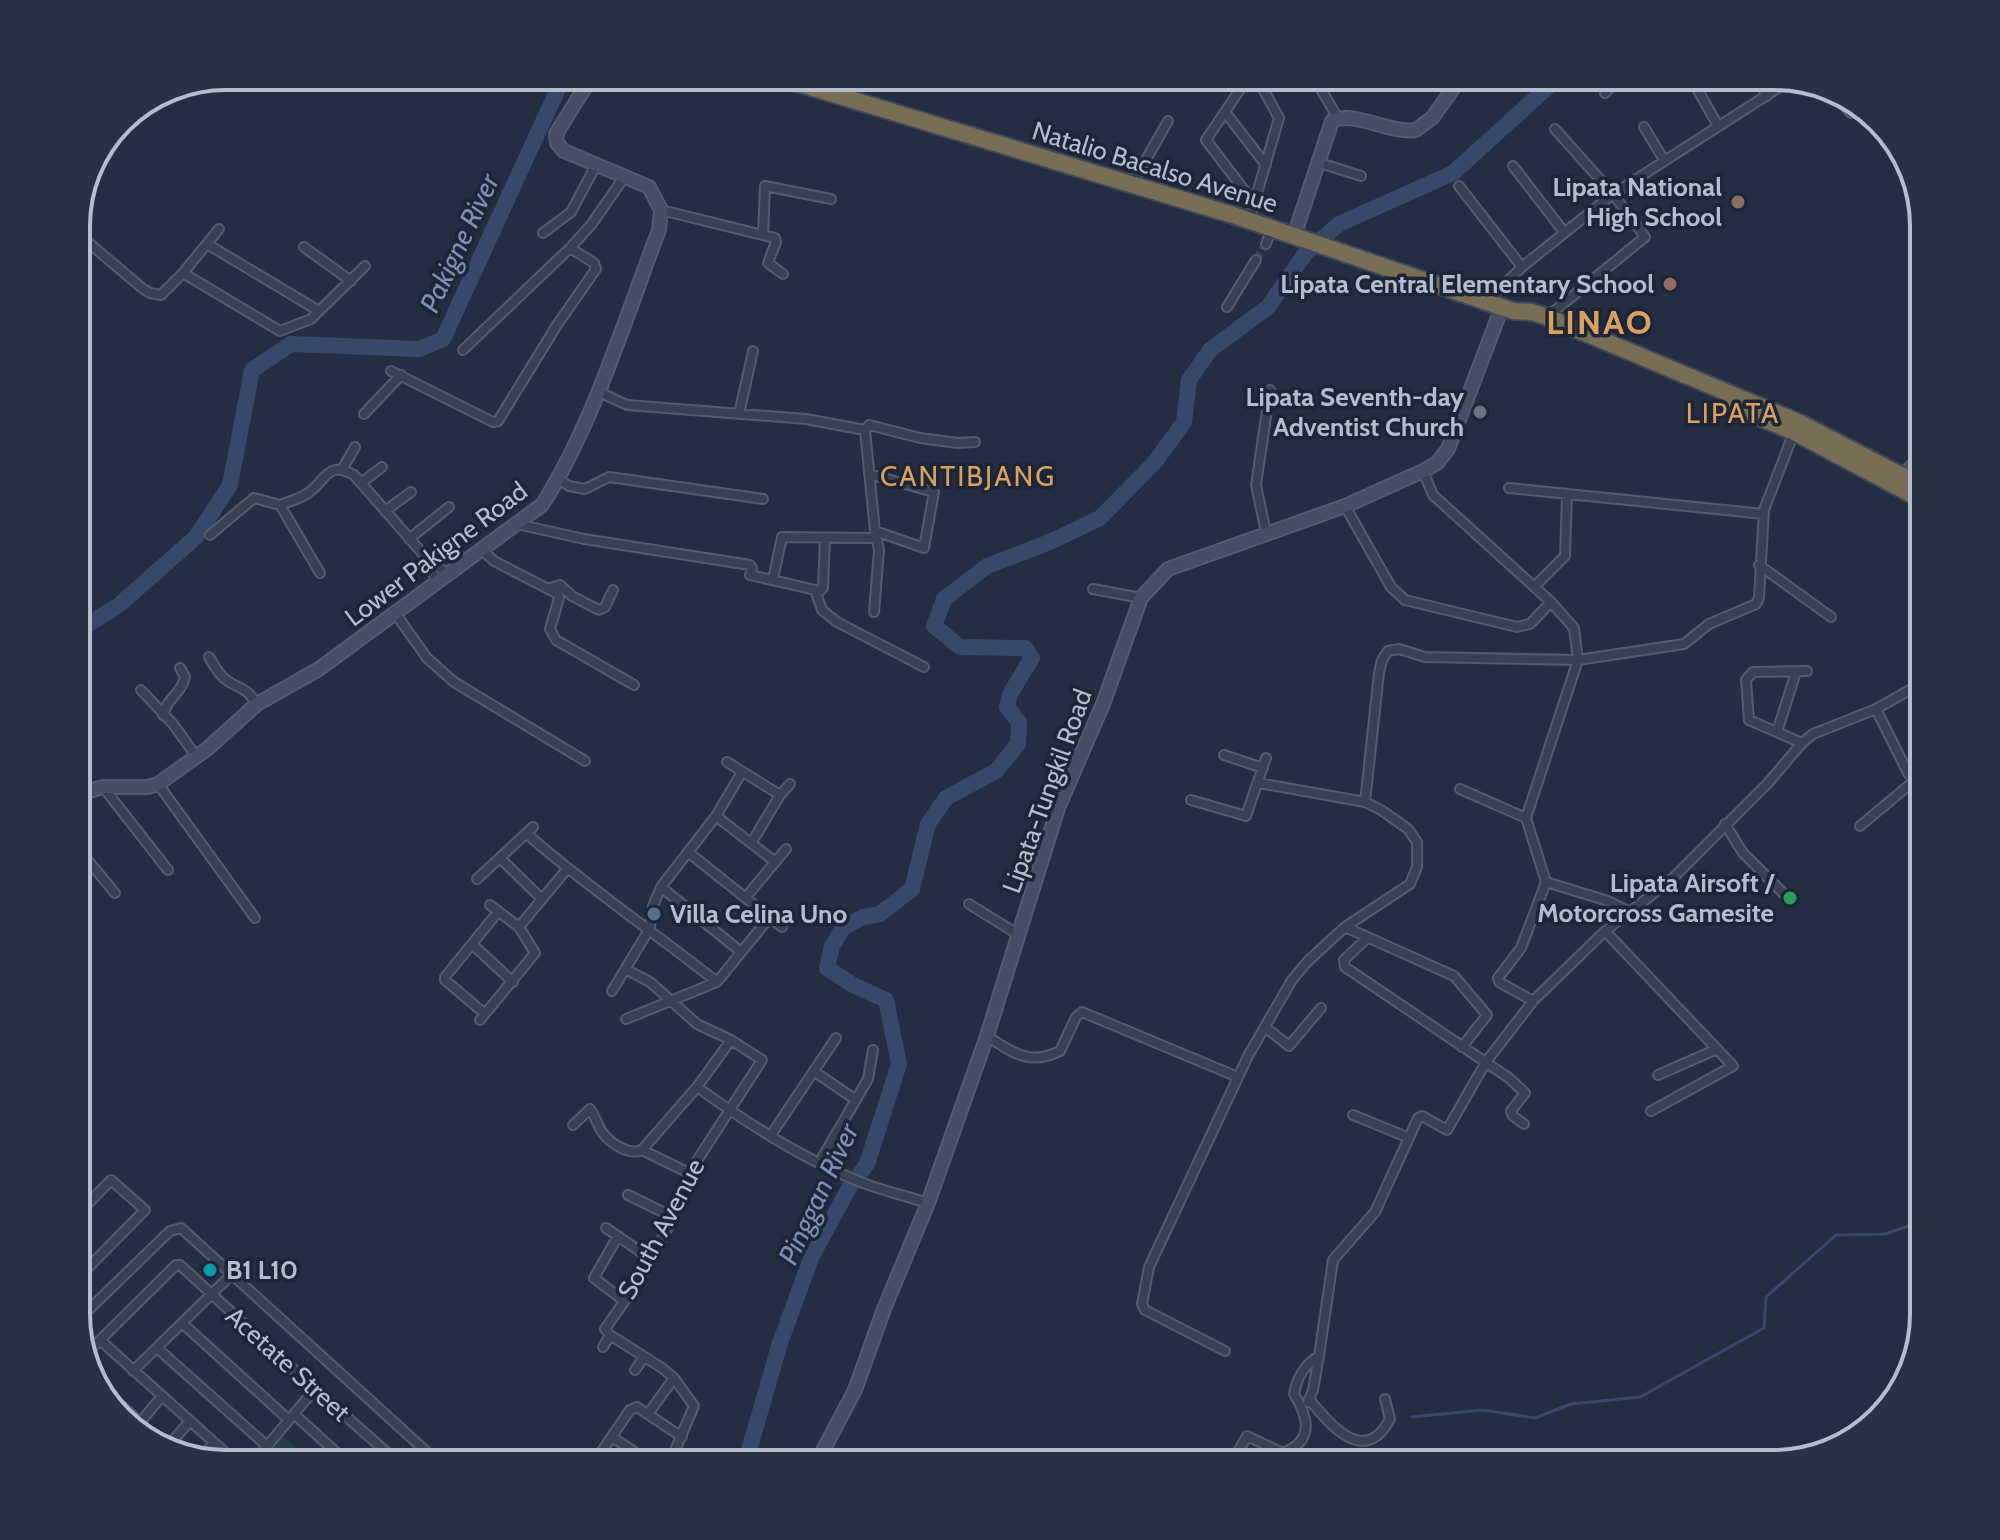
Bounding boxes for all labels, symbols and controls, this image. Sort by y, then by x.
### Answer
street label: Natalio Bacalso Avenue [1028,114,1282,220]
water label: Pakigne River [412,167,506,318]
place label: Lipata National High School [1552,171,1722,233]
marker: Lipata National High School [1729,193,1747,211]
place label: Lipata Central Elementary School [1280,268,1654,300]
marker: Lipata Central Elementary School [1661,275,1679,293]
district label: LINAO [1546,301,1654,343]
place label: Lipata Seventh-day Adventist Church [1245,381,1464,443]
district label: LIPATA [1686,396,1780,430]
marker: Lipata Seventh-day Adventist Church [1471,403,1489,421]
district label: CANTIBJANG [880,459,1056,493]
street label: Lower Pakigne Road [338,475,534,633]
street label: Lipata-Tungkil Road [995,685,1099,897]
place label: Lipata Airsoft / Motorcross Gamesite [1537,867,1776,929]
marker: Lipata Airsoft / Motorcross Gamesite [1781,889,1799,907]
place label: Villa Celina Uno [670,898,847,930]
marker: Villa Celina Uno [645,905,663,923]
water label: Pinggan River [771,1117,866,1270]
street label: South Avenue [611,1153,711,1305]
place label: B1 L10 [226,1254,298,1286]
marker: B1 L10 [201,1261,219,1279]
street label: Acetate Street [219,1300,357,1428]

